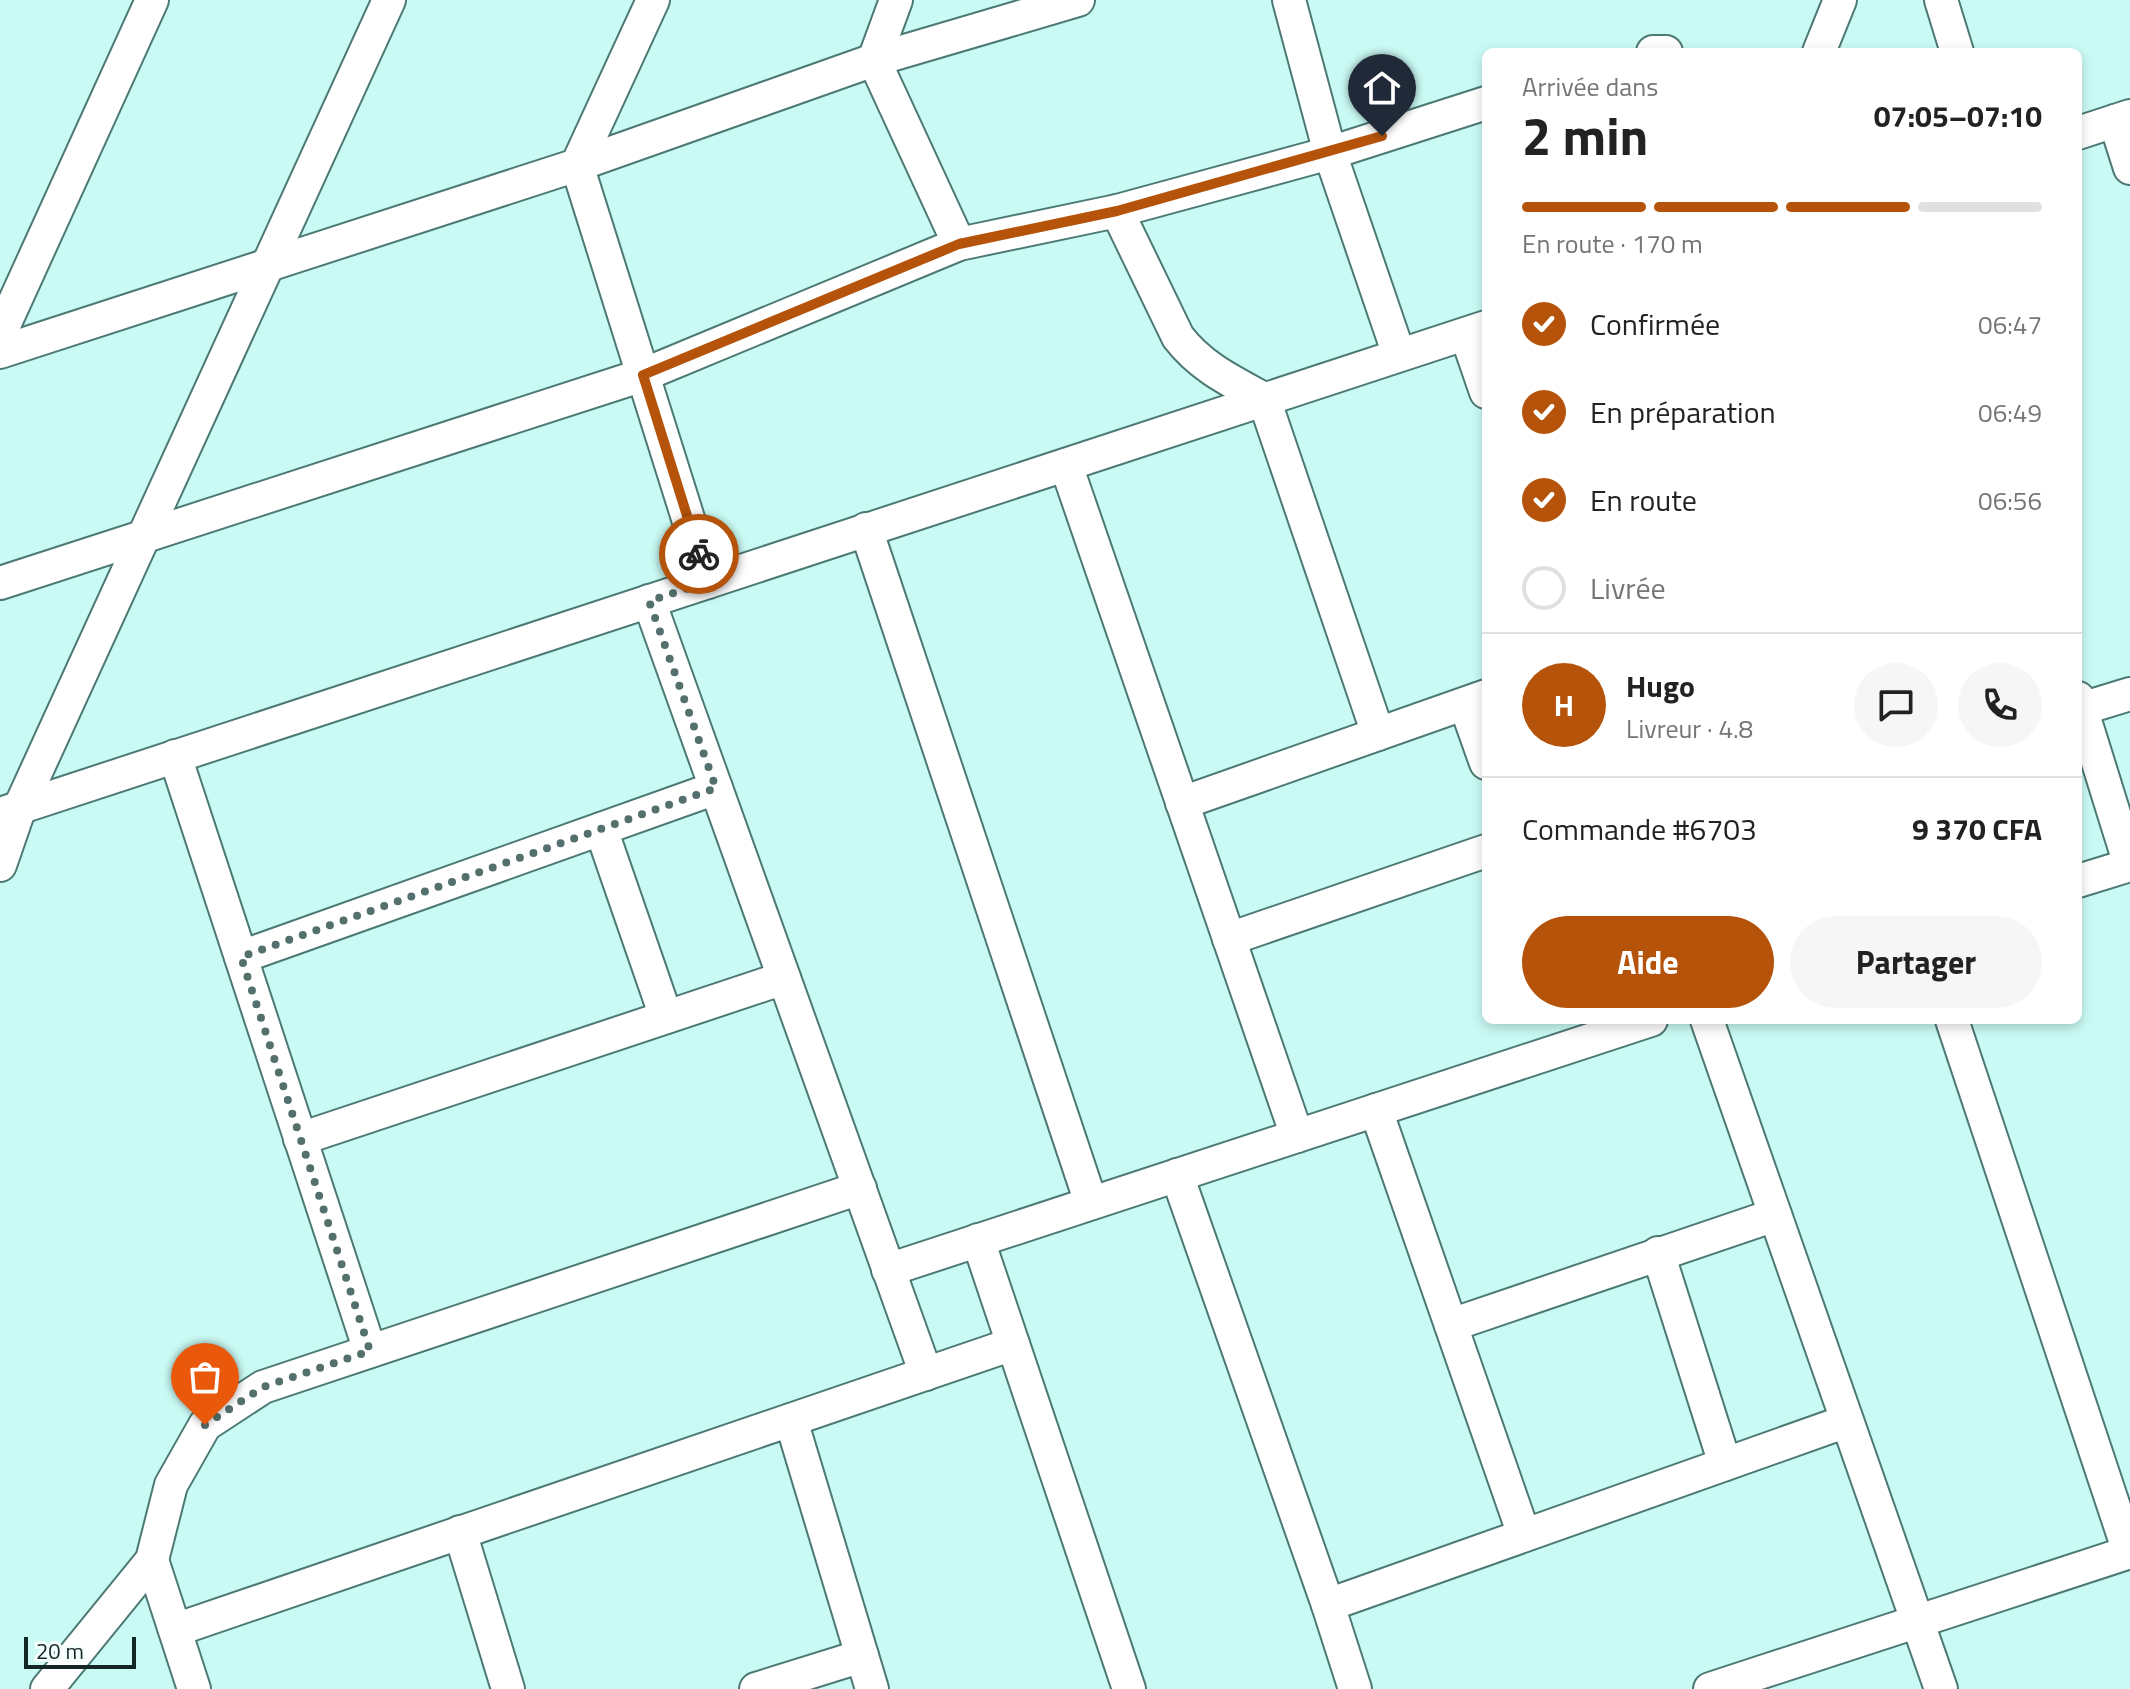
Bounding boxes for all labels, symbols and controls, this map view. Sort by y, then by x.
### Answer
pin [1348,54,1416,136]
icon: home [1360,66,1404,110]
text: Arrivée dans [1522,67,1658,106]
text: 07:05–07:10 [1874,93,2042,139]
text: 2 min [1522,96,1648,175]
text: En route · 170 m [1522,224,1703,263]
text: Confirmée [1590,301,1720,347]
icon: check [1522,302,1566,346]
text: 06:47 [1978,305,2042,344]
text: En préparation [1590,389,1776,435]
icon: check [1522,390,1566,434]
text: 06:49 [1978,393,2042,432]
text: En route [1590,477,1697,523]
icon: check [1522,478,1566,522]
text: 06:56 [1978,481,2042,520]
courier [659,514,739,594]
icon: bike [677,532,721,576]
text: Livrée [1590,565,1666,611]
text: Hugo [1626,663,1695,709]
button: chat [1854,663,1938,747]
button: phone [1958,663,2042,747]
text: H [1554,682,1574,728]
text: Livreur · 4.8 [1626,709,1753,748]
text: Commande #6703 [1522,806,1757,852]
text: 9 370 CFA [1912,806,2042,852]
button: Aide [1522,916,1774,1008]
button: Partager [1790,916,2042,1008]
pin [171,1343,239,1425]
icon: bag [183,1355,227,1399]
scale bar [24,1633,136,1669]
text: 20 m [36,1634,84,1668]

